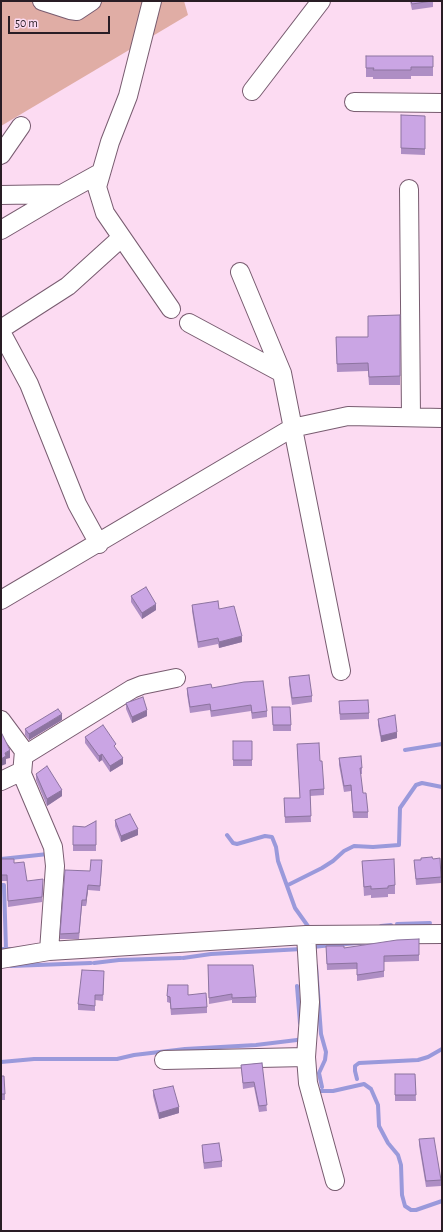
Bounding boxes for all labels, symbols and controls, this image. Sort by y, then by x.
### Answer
scale bar [10,8,112,34]
text: 50 m [15,17,38,29]

